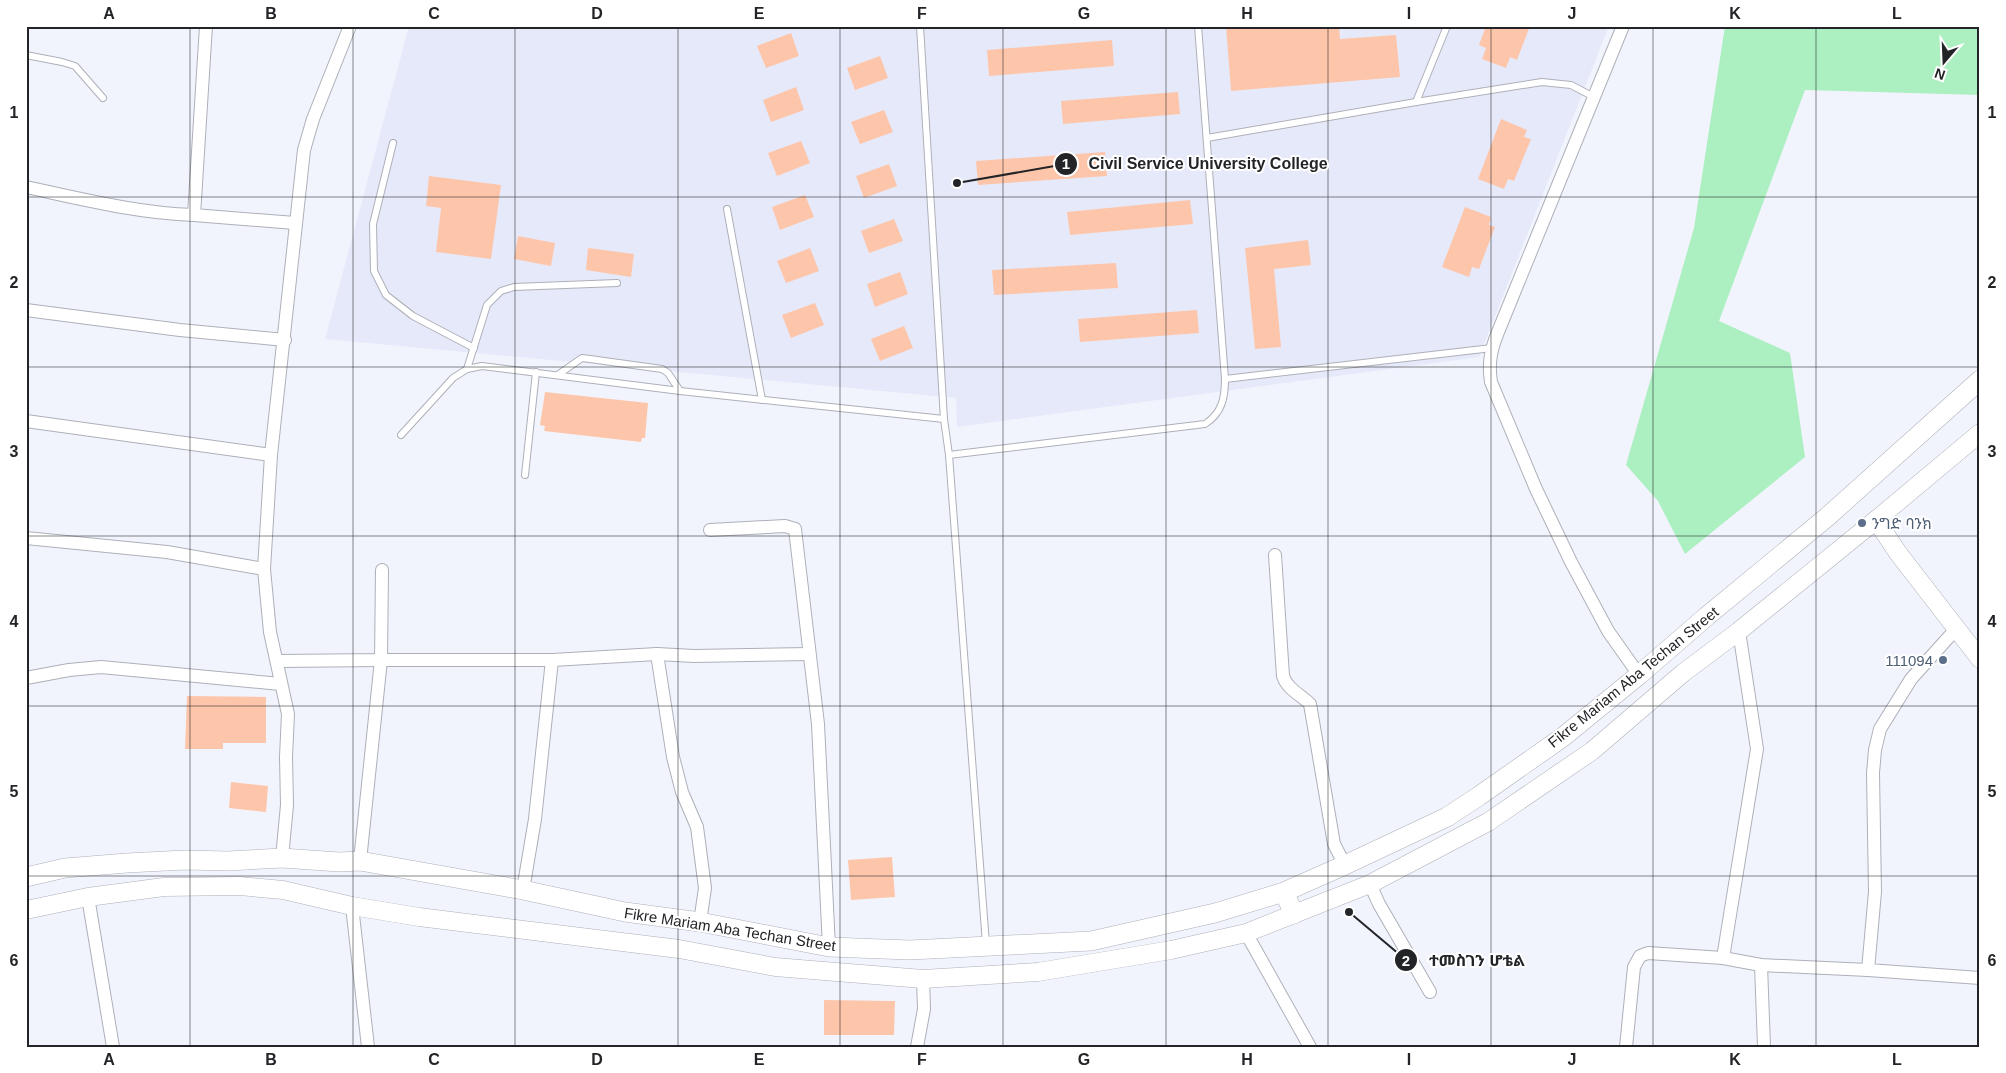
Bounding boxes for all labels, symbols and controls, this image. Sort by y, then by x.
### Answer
text: A [103,5,115,22]
text: B [265,5,277,22]
text: C [428,5,440,22]
text: D [591,5,603,22]
text: E [754,5,765,22]
text: F [917,5,927,22]
text: G [1078,5,1090,22]
text: H [1241,5,1253,22]
text: I [1407,5,1411,22]
text: J [1568,5,1576,22]
text: K [1729,5,1741,22]
text: L [1892,5,1902,22]
north arrow [1918,38,1968,88]
text: N [1932,65,1947,84]
text: 1 [10,104,19,121]
text: 1 [1988,104,1997,121]
callout: Civil Service University College [1053,148,1337,179]
text: 1 [1062,155,1070,172]
text: Civil Service University College [1088,155,1328,172]
text: 2 [10,274,19,291]
text: 2 [1988,274,1997,291]
text: 3 [10,443,19,460]
text: 3 [1988,443,1997,460]
place label: ንግድ ባንክ [1872,515,1932,532]
marker: ንግድ ባንክ [1856,517,1868,529]
street label: Fikre Mariam Aba Techan Street [1545,603,1722,751]
text: 4 [10,613,19,630]
text: 4 [1988,613,1997,630]
place label: 111094 [1885,652,1933,669]
marker: 111094 [1937,654,1949,666]
text: 5 [10,783,19,800]
text: 5 [1988,783,1997,800]
street label: Fikre Mariam Aba Techan Street [623,904,838,954]
callout: ተመስገን ሆቴል [1394,945,1535,976]
text: 6 [10,952,19,969]
text: 2 [1402,952,1410,969]
text: ተመስገን ሆቴል [1429,952,1525,969]
text: 6 [1988,952,1997,969]
text: A [103,1051,115,1068]
text: B [265,1051,277,1068]
text: C [428,1051,440,1068]
text: D [591,1051,603,1068]
text: E [754,1051,765,1068]
text: F [917,1051,927,1068]
text: G [1078,1051,1090,1068]
text: H [1241,1051,1253,1068]
text: I [1407,1051,1411,1068]
text: J [1568,1051,1576,1068]
text: K [1729,1051,1741,1068]
text: L [1892,1051,1902,1068]

